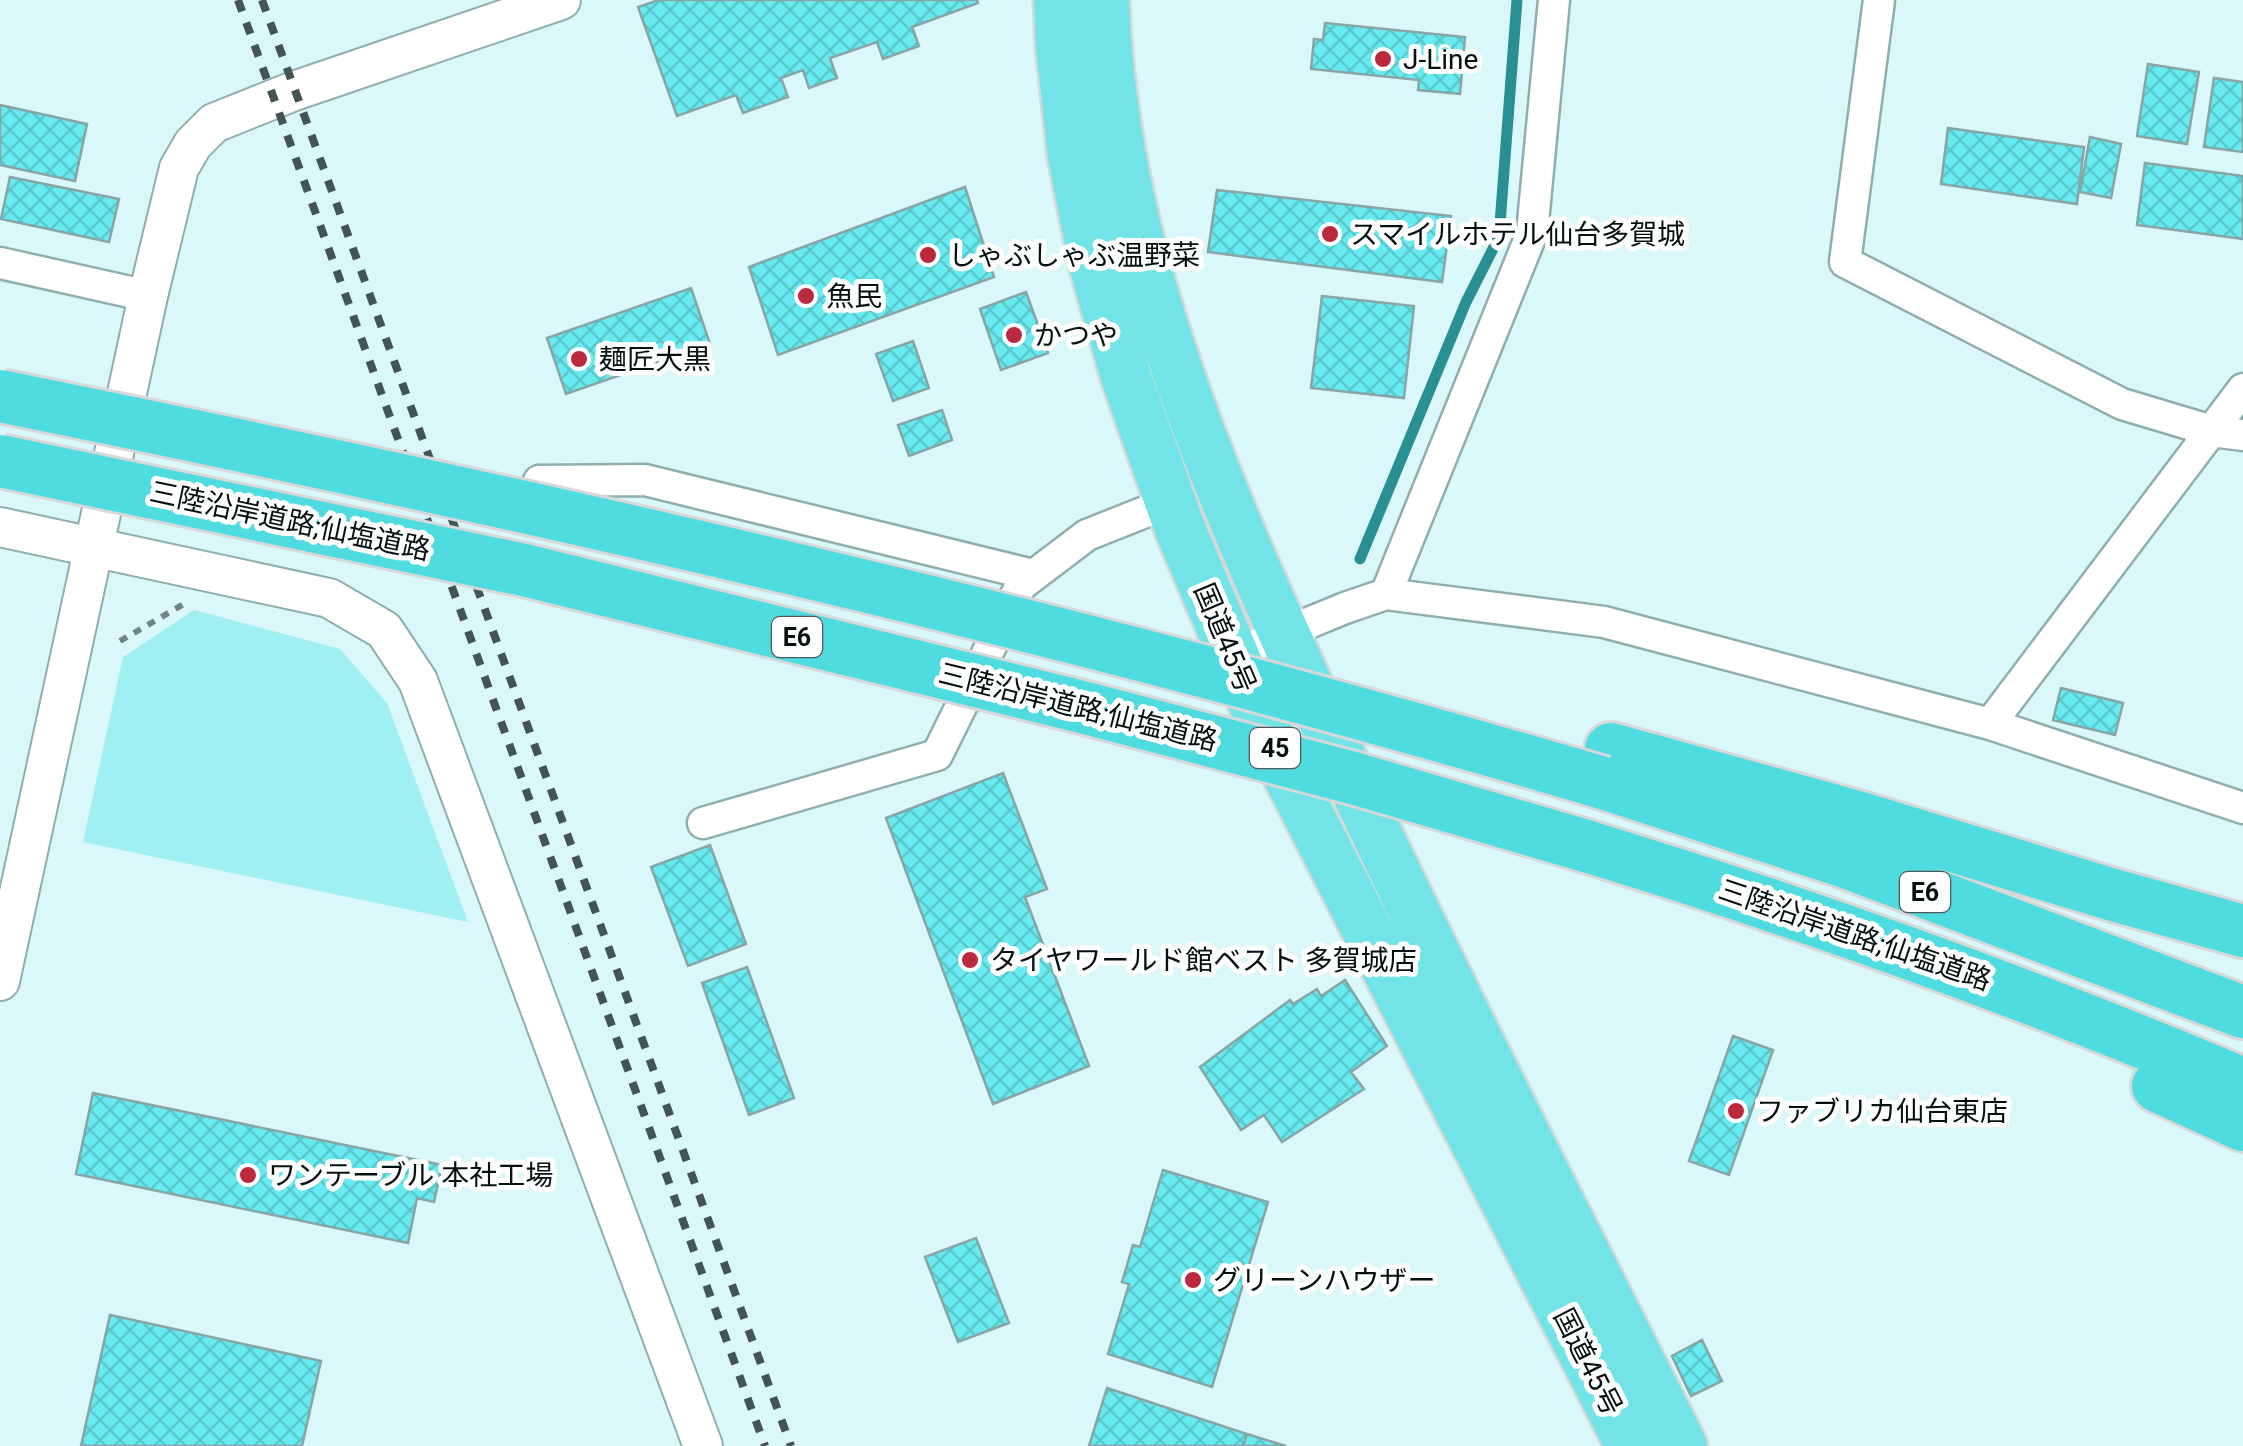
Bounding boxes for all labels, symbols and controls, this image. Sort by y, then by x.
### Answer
place label: J-Line [1403,43,1478,76]
marker: J-Line [1372,48,1394,70]
place label: スマイルホテル仙台多賀城 [1350,218,1685,251]
marker: スマイルホテル仙台多賀城 [1319,223,1341,245]
place label: しゃぶしゃぶ温野菜 [948,239,1200,272]
marker: しゃぶしゃぶ温野菜 [917,244,939,266]
place label: 魚民 [826,280,882,313]
marker: 魚民 [795,285,817,307]
place label: かつや [1034,319,1118,352]
marker: かつや [1003,324,1025,346]
place label: 麺匠大黒 [599,343,711,376]
marker: 麺匠大黒 [568,348,590,370]
street label: 三陸沿岸道路;仙塩道路 [147,475,433,567]
street label: 国道45号 [1187,578,1263,698]
road number: E6 [772,617,822,657]
street label: 三陸沿岸道路;仙塩道路 [935,656,1221,758]
road number: 45 [1250,728,1300,768]
road number: E6 [1900,872,1950,912]
street label: 三陸沿岸道路;仙塩道路 [1714,873,1996,997]
place label: タイヤワールド館ベスト 多賀城店 [990,944,1417,977]
marker: タイヤワールド館ベスト 多賀城店 [959,949,981,971]
place label: ファブリカ仙台東店 [1756,1095,2008,1128]
marker: ファブリカ仙台東店 [1725,1100,1747,1122]
place label: ワンテーブル 本社工場 [268,1159,553,1192]
marker: ワンテーブル 本社工場 [237,1164,259,1186]
place label: グリーンハウザー [1213,1264,1436,1297]
marker: グリーンハウザー [1182,1269,1204,1291]
street label: 国道45号 [1547,1303,1629,1421]

